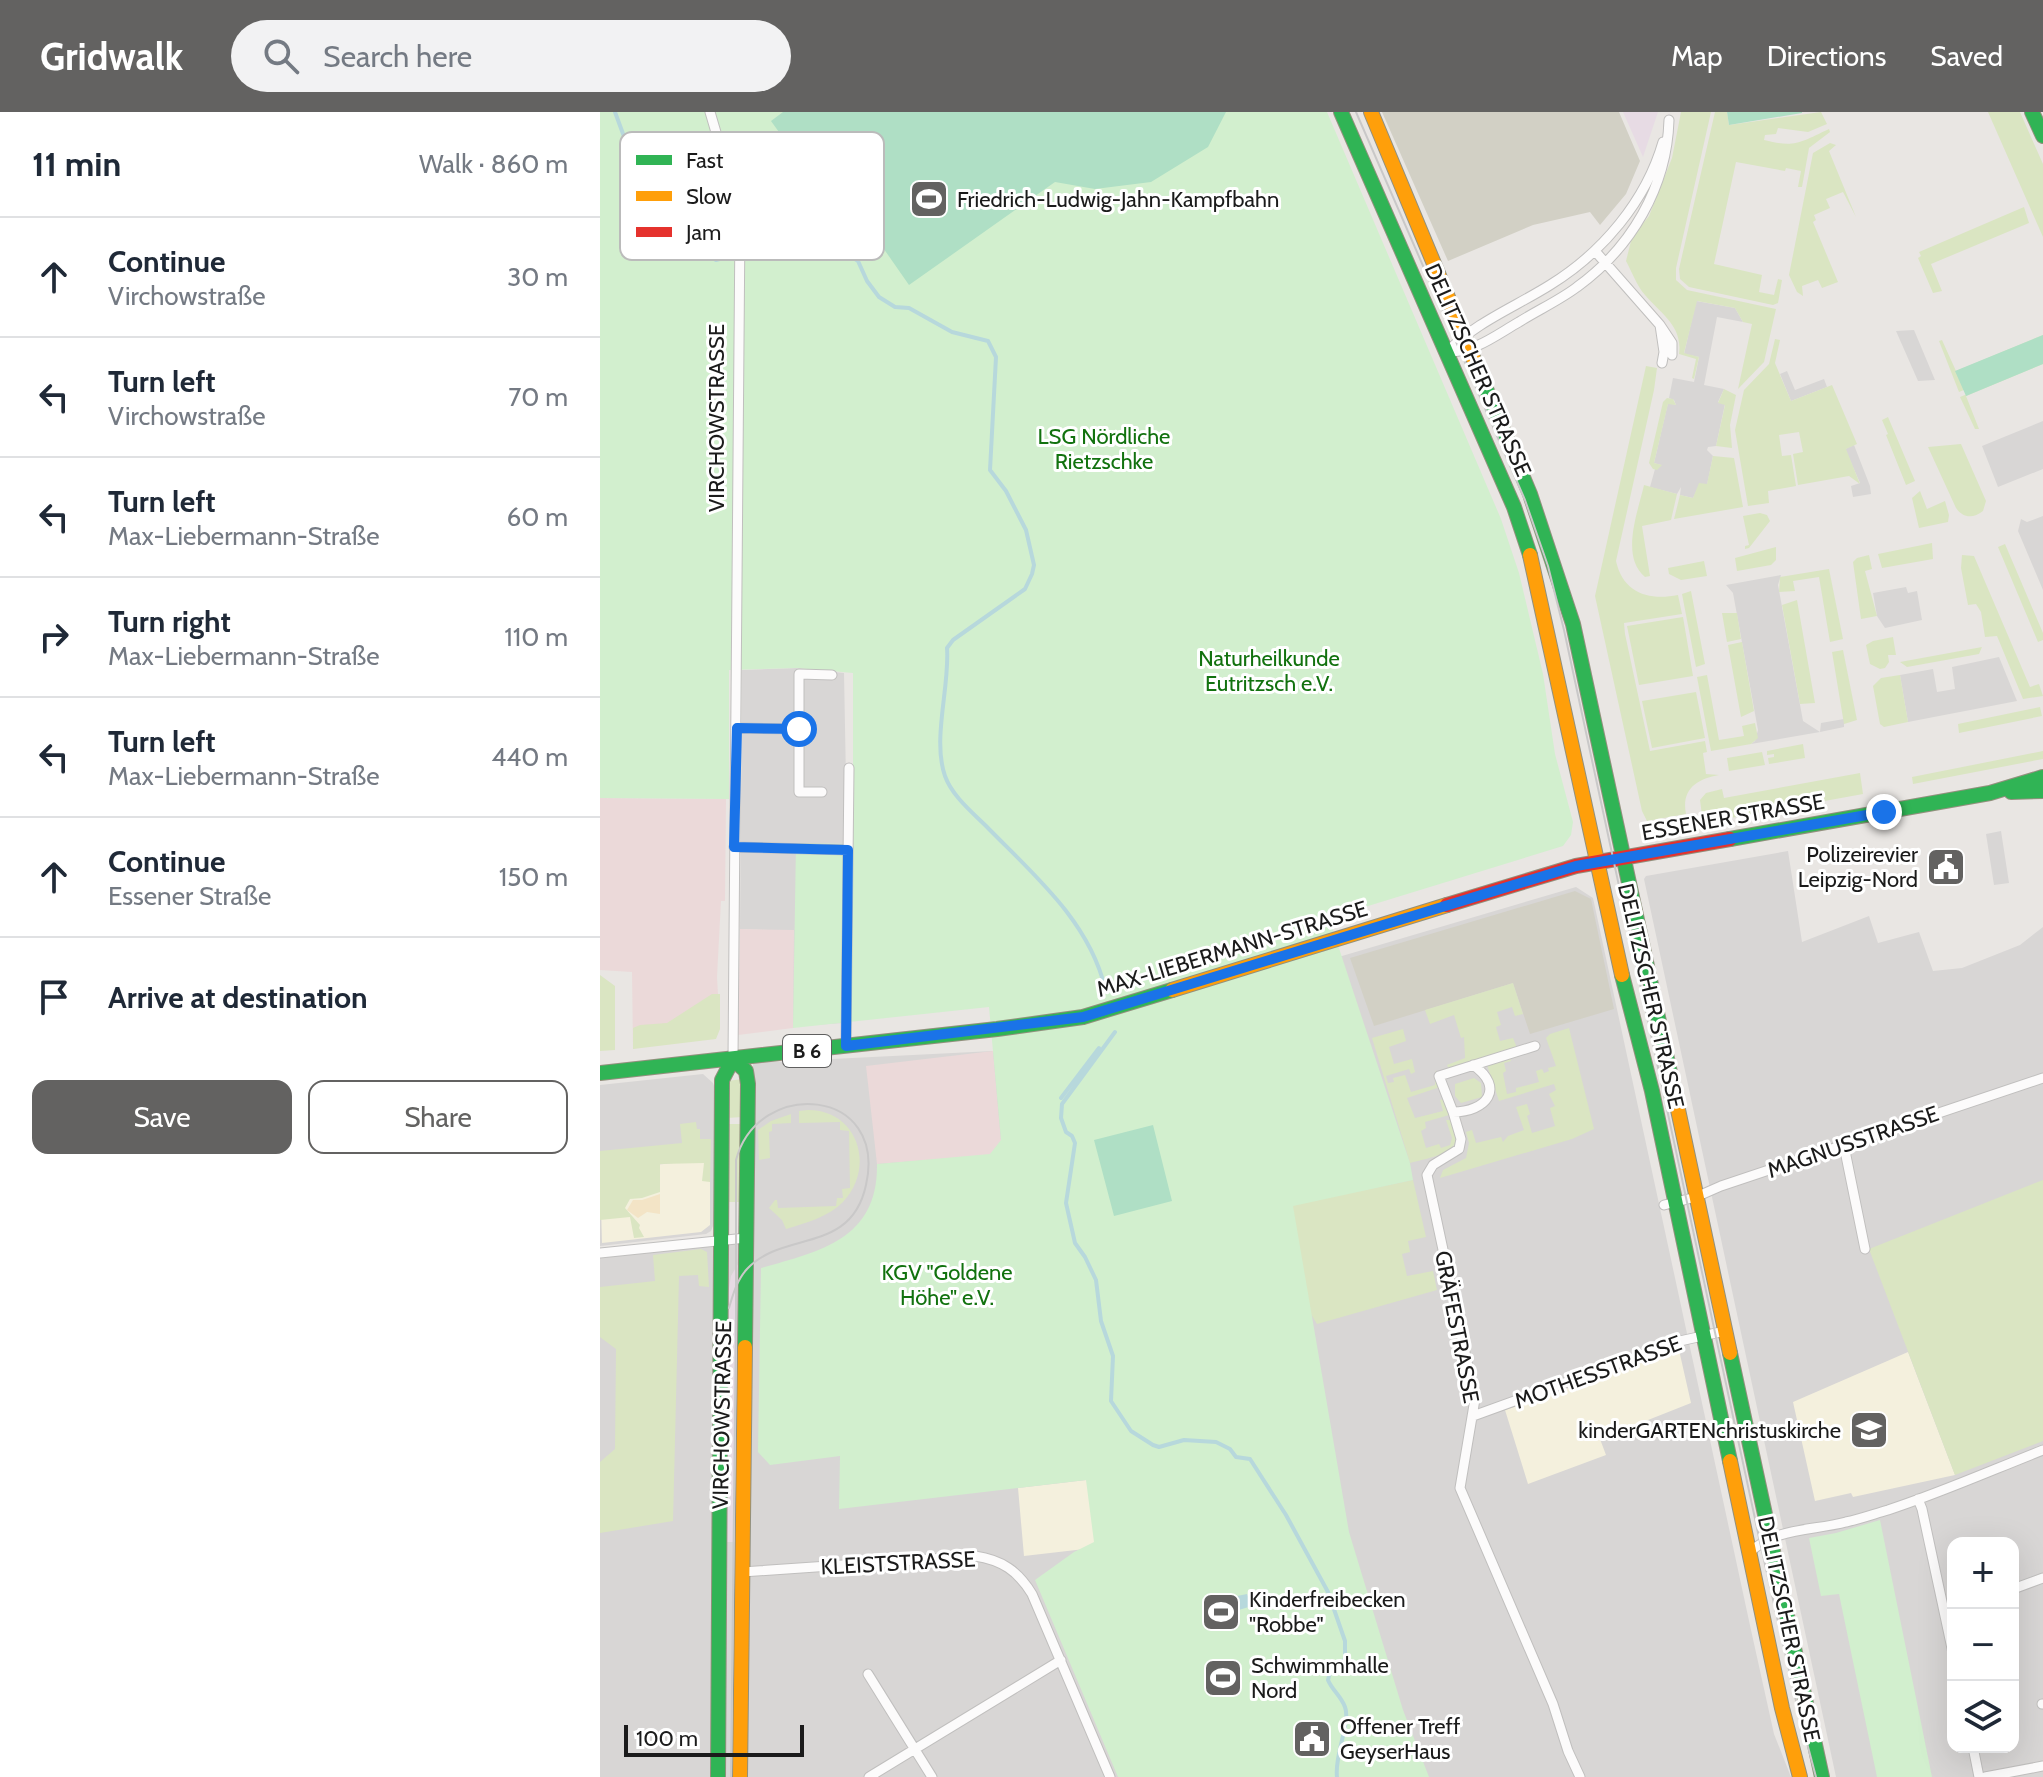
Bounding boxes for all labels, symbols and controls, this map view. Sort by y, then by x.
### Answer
search box [231,20,791,92]
text: Gridwalk [40,33,183,80]
icon: search [259,34,303,78]
text: Search here [323,38,472,75]
text: Map [1671,39,1723,73]
text: Directions [1767,39,1886,73]
text: Saved [1930,39,2003,73]
legend [620,132,884,260]
text: 11 min [32,143,121,185]
text: Fast [686,147,724,174]
text: Walk · 860 m [419,148,568,180]
sports icon: Friedrich-Ludwig-Jahn-Kampfbahn [908,178,950,220]
text: Slow [686,183,732,210]
place label: Friedrich-Ludwig-Jahn-Kampfbahn [957,186,1279,213]
text: Jam [685,219,721,246]
text: Continue [108,243,225,280]
icon: ahead [32,255,76,299]
street label: DELITZSCHER STRASSE [1419,259,1537,481]
text: 30 m [507,261,568,293]
text: Virchowstraße [108,280,266,312]
street label: VIRCHOWSTRASSE [703,324,730,512]
text: Turn left [108,363,216,400]
icon: left [32,375,76,419]
text: 70 m [508,381,568,413]
text: Virchowstraße [108,400,266,432]
park label: LSG Nördliche Rietzschke [1038,423,1170,475]
text: Turn left [108,483,216,520]
icon: left [32,495,76,539]
text: 60 m [506,501,568,533]
text: Max-Liebermann-Straße [108,520,380,552]
text: Turn right [108,603,231,640]
icon: right [32,615,76,659]
text: 110 m [504,621,568,653]
text: Max-Liebermann-Straße [108,640,380,672]
park label: Naturheilkunde Eutritzsch e.V. [1198,645,1340,697]
route start [781,711,817,747]
text: Turn left [108,723,216,760]
icon: left [32,735,76,779]
text: 440 m [491,741,568,773]
text: Max-Liebermann-Straße [108,760,380,792]
street label: ESSENER STRASSE [1639,788,1827,846]
route end [1866,794,1902,830]
place label: Polizeirevier Leipzig-Nord [1798,841,1918,893]
text: Continue [108,843,225,880]
public building icon: Polizeirevier Leipzig-Nord [1925,846,1967,888]
icon: ahead [32,855,76,899]
text: 150 m [499,861,568,893]
text: Essener Straße [108,880,271,912]
street label: DELITZSCHER STRASSE [1612,881,1690,1111]
street label: MAX-LIEBERMANN-STRASSE [1093,895,1371,1003]
icon: arrive [32,975,76,1019]
text: Arrive at destination [108,979,368,1016]
road number: B 6 [783,1035,831,1067]
button: Save [32,1080,292,1154]
button: Share [308,1080,568,1154]
street label: MAGNUSSTRASSE [1764,1100,1942,1184]
street label: GRÄFESTRASSE [1429,1249,1485,1405]
park label: KGV "Goldene Höhe" e.V. [882,1259,1012,1311]
street label: VIRCHOWSTRASSE [707,1321,737,1509]
street label: MOTHESSTRASSE [1511,1329,1685,1415]
school or university icon: kinderGARTENchristuskirche [1848,1409,1890,1451]
place label: kinderGARTENchristuskirche [1578,1417,1841,1444]
street label: DELITZSCHER STRASSE [1752,1514,1826,1744]
map controls [1947,1537,2019,1753]
button: + [1947,1537,2019,1609]
street label: KLEISTSTRASSE [820,1545,976,1581]
place label: Kinderfreibecken "Robbe" [1249,1586,1406,1638]
sports icon: Kinderfreibecken "Robbe" [1200,1591,1242,1633]
button: − [1947,1609,2019,1681]
place label: Schwimmhalle Nord [1251,1652,1389,1704]
sports icon: Schwimmhalle Nord [1202,1657,1244,1699]
button: layers [1947,1681,2019,1753]
place label: Offener Treff GeyserHaus [1340,1713,1460,1765]
public building icon: Offener Treff GeyserHaus [1291,1718,1333,1760]
scale bar [624,1721,804,1757]
text: 100 m [636,1725,698,1752]

